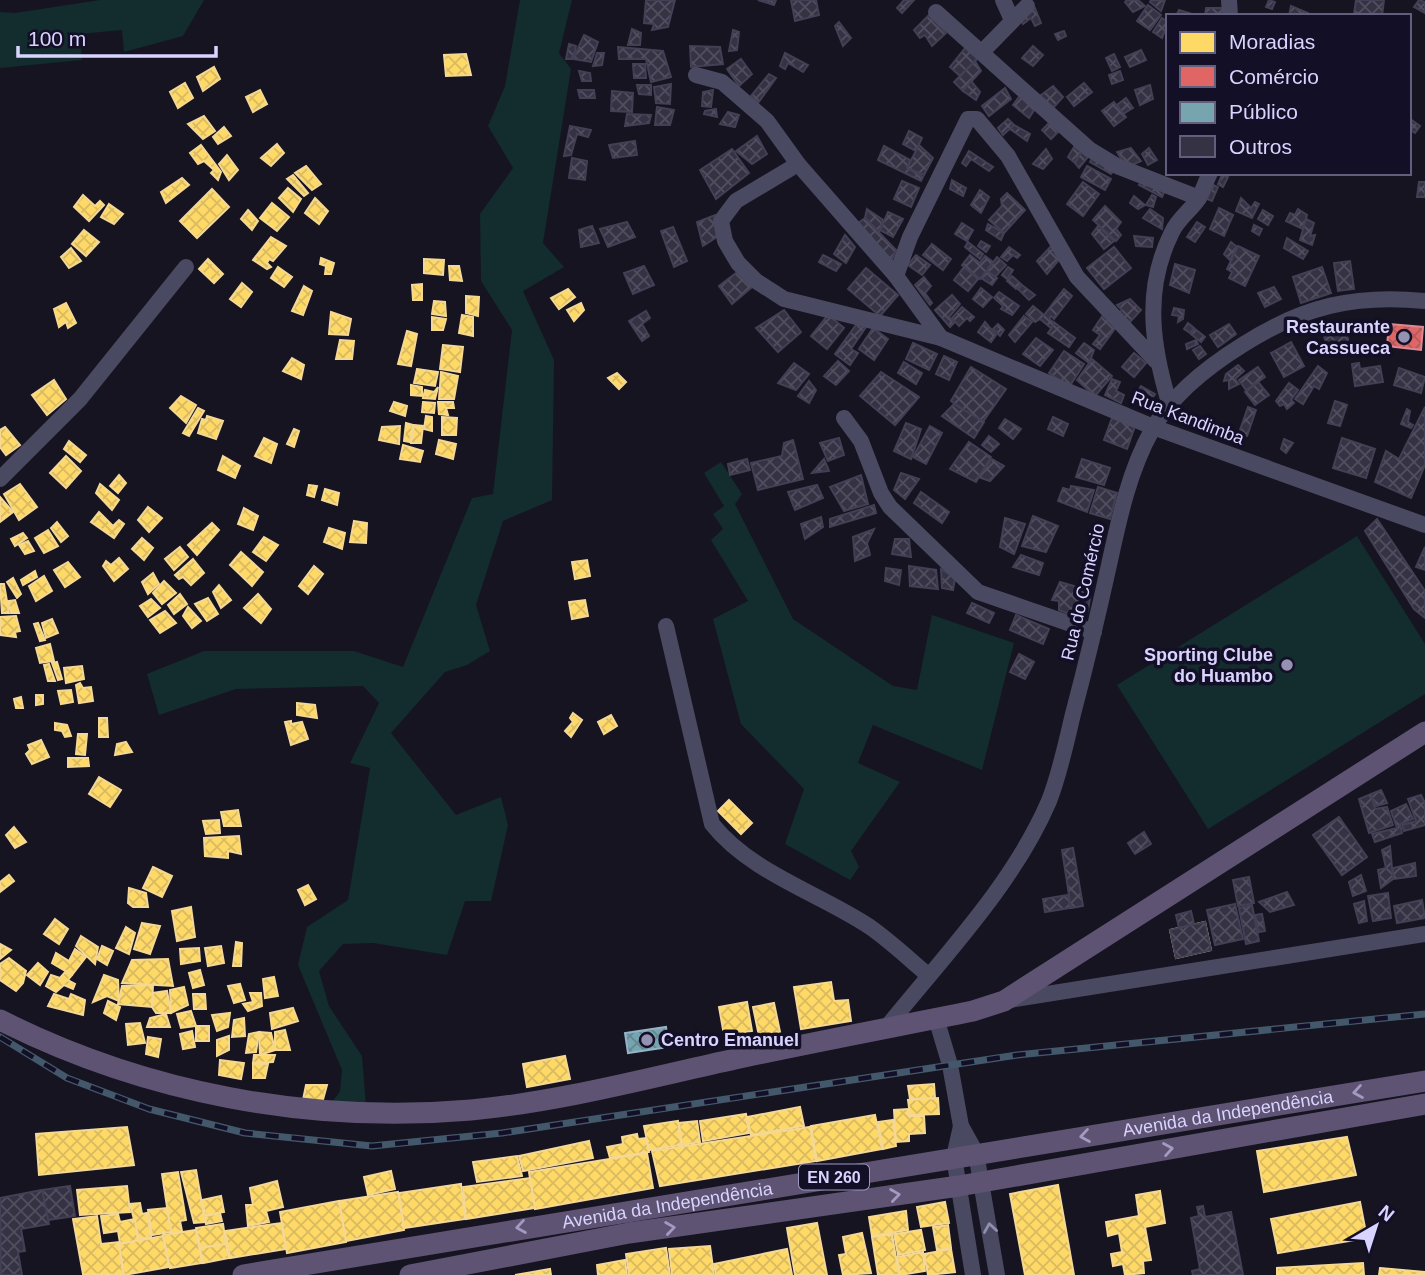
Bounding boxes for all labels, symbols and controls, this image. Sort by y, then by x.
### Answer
scale bar [18,14,215,58]
legend [1166,14,1411,175]
text: 100 m [28,27,86,50]
text: Moradias [1229,30,1315,53]
text: Comércio [1229,65,1319,88]
text: Público [1229,100,1298,123]
text: Outros [1229,135,1292,158]
place label: Restaurante Cassueca [1286,317,1391,358]
marker: Restaurante Cassueca [1396,329,1412,345]
street label: Rua Kandimba [1129,387,1248,449]
street label: Rua do Comércio [1058,522,1108,662]
place label: Sporting Clube do Huambo [1144,645,1273,686]
marker: Sporting Clube do Huambo [1279,657,1295,673]
place label: Centro Emanuel [661,1030,799,1050]
marker: Centro Emanuel [639,1032,655,1048]
one-way arrow [1352,1084,1364,1099]
street label: Avenida da Independência [1121,1086,1336,1140]
one-way arrow [1079,1128,1090,1143]
one-way arrow [1162,1142,1173,1157]
road number: EN 260 [799,1164,869,1190]
street label: Avenida da Independência [561,1178,775,1232]
one-way arrow [889,1188,901,1203]
north arrow [1341,1191,1411,1261]
text: N [1374,1201,1398,1226]
one-way arrow [516,1219,527,1234]
one-way arrow [664,1220,676,1235]
one-way arrow [983,1222,998,1234]

